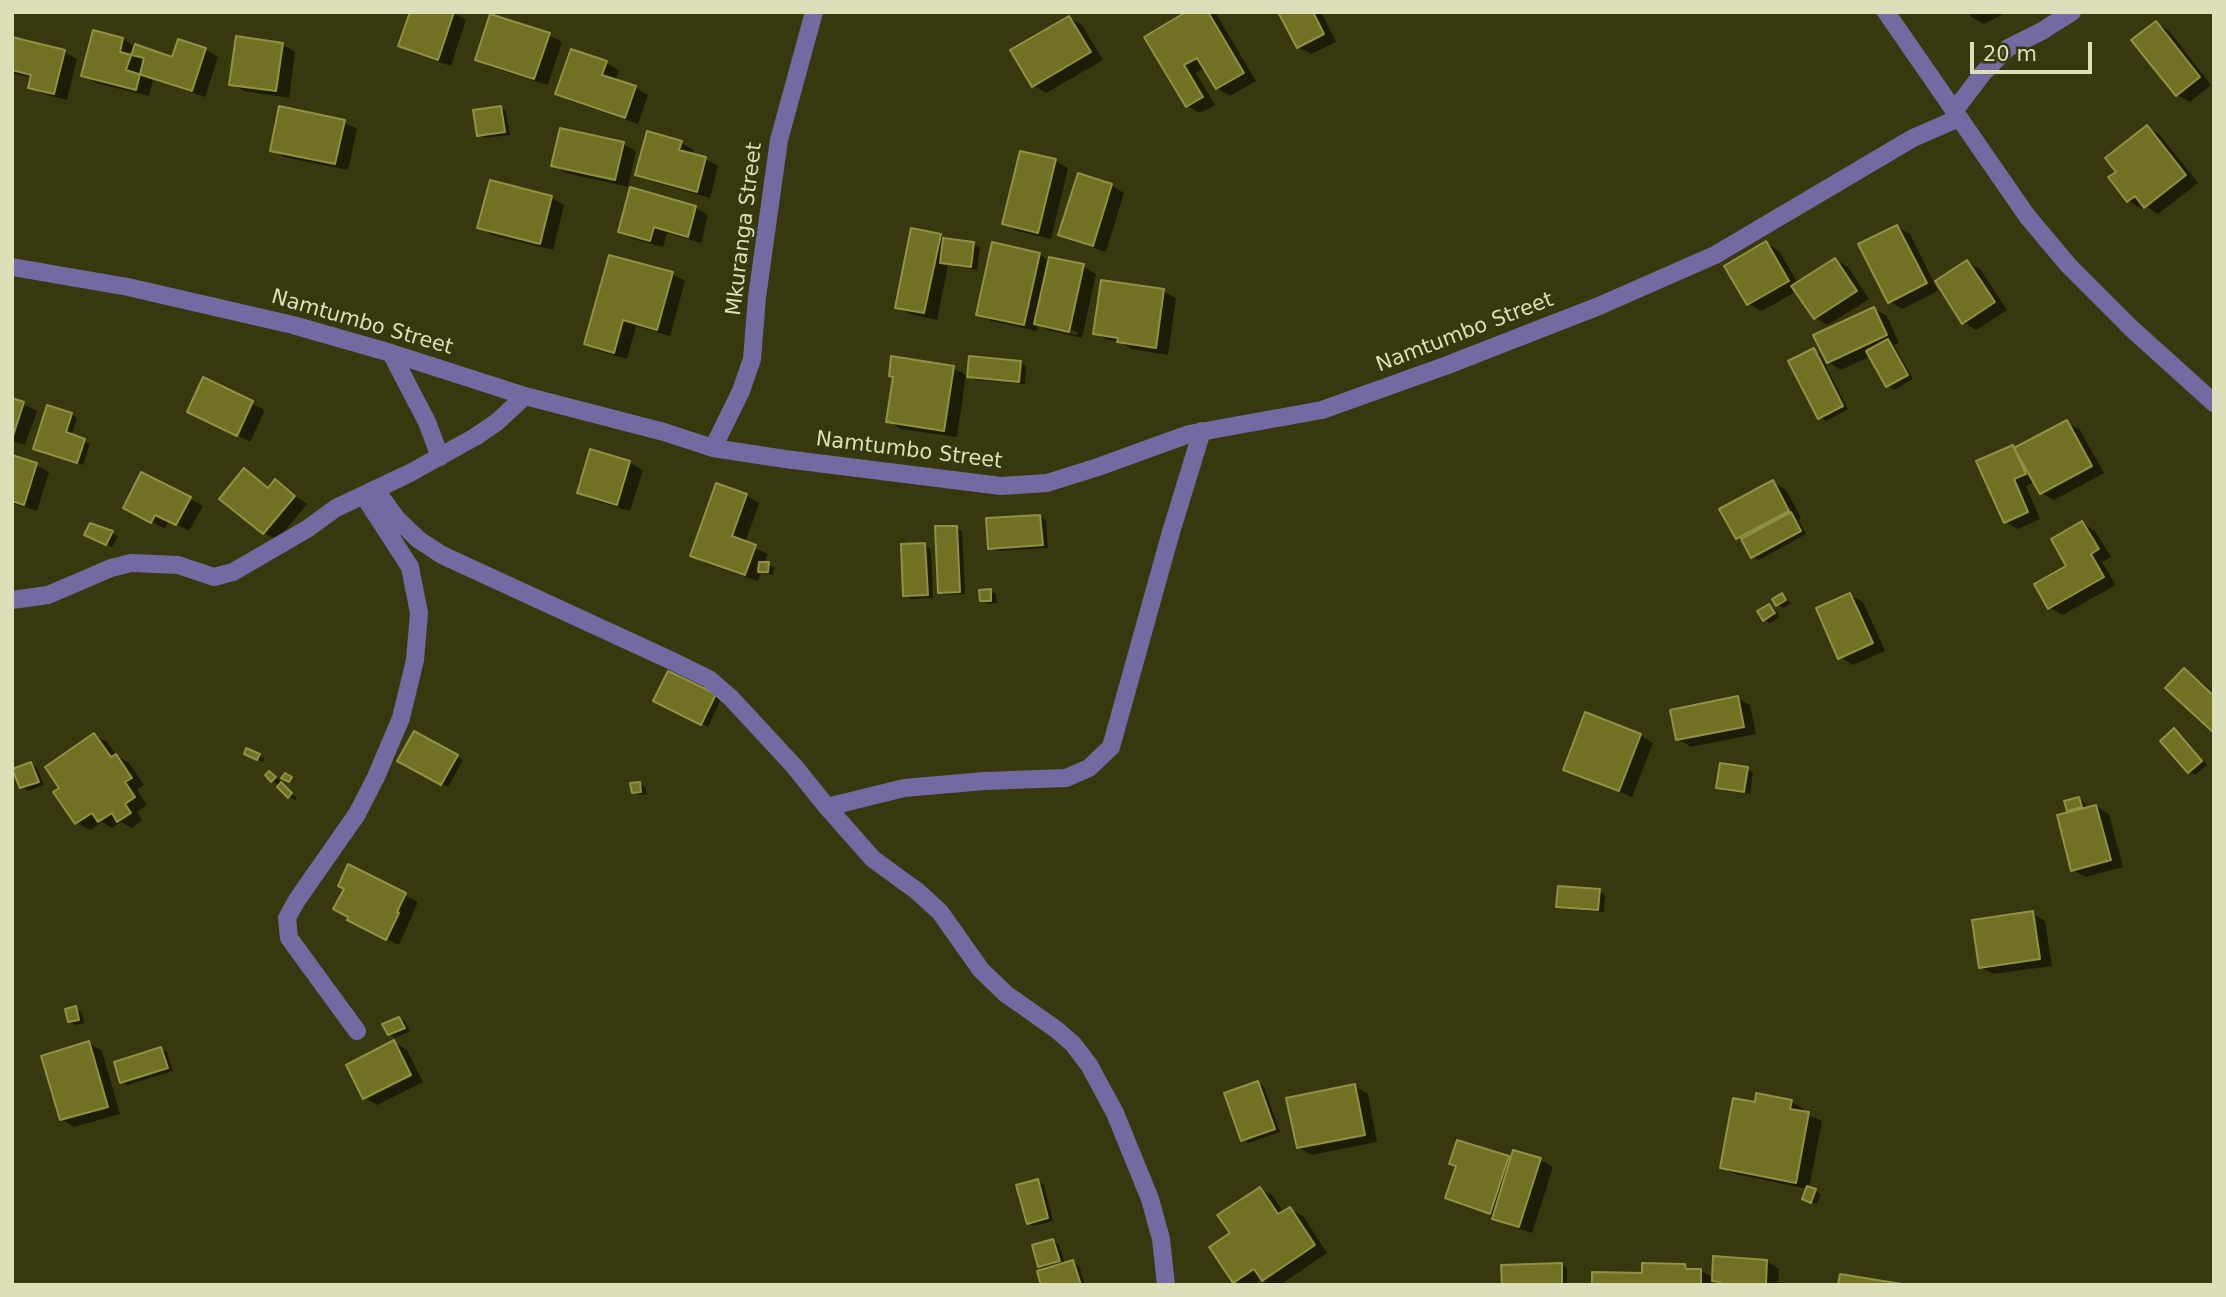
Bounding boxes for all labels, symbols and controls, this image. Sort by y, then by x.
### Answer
scale bar [1974,28,2096,72]
text: 20 m [1983,42,2037,66]
street label: Mkuranga Street [722,141,768,317]
street label: Namtumbo Street [268,285,456,361]
street label: Namtumbo Street [1373,288,1557,378]
street label: Namtumbo Street [814,427,1004,475]

